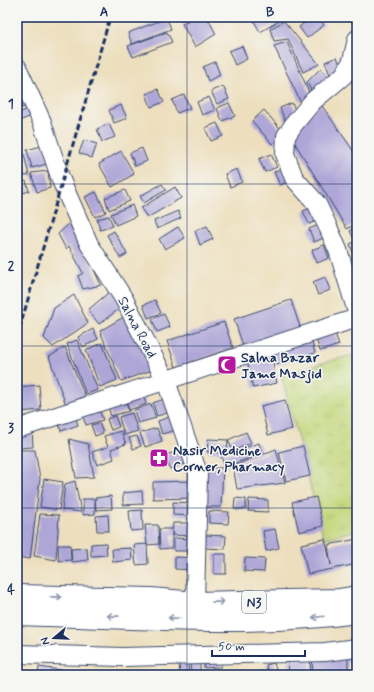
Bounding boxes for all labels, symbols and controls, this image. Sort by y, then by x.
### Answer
text: A [100,4,108,21]
text: B [266,4,275,21]
text: 1 [8,96,14,113]
text: 2 [8,258,15,275]
street label: Salna Road [113,293,161,361]
place label: Salna Bazar Jame Masjid [241,349,322,384]
mosque icon: Salna Bazar Jame Masjid [216,354,238,376]
text: 3 [8,420,14,437]
place label: Nasir Medicine Corner, Pharmacy [173,442,285,476]
pharmacy icon: Nasir Medicine Corner, Pharmacy [148,447,170,469]
text: 4 [7,582,15,599]
road number: N3 [242,591,266,613]
one-way arrow [49,593,62,601]
one-way arrow [211,599,224,606]
one-way arrow [107,612,120,620]
one-way arrow [312,613,325,621]
one-way arrow [168,614,181,622]
north arrow [34,618,74,658]
scale bar [212,632,305,658]
text: N [38,635,53,647]
text: 50 m [218,639,245,655]

